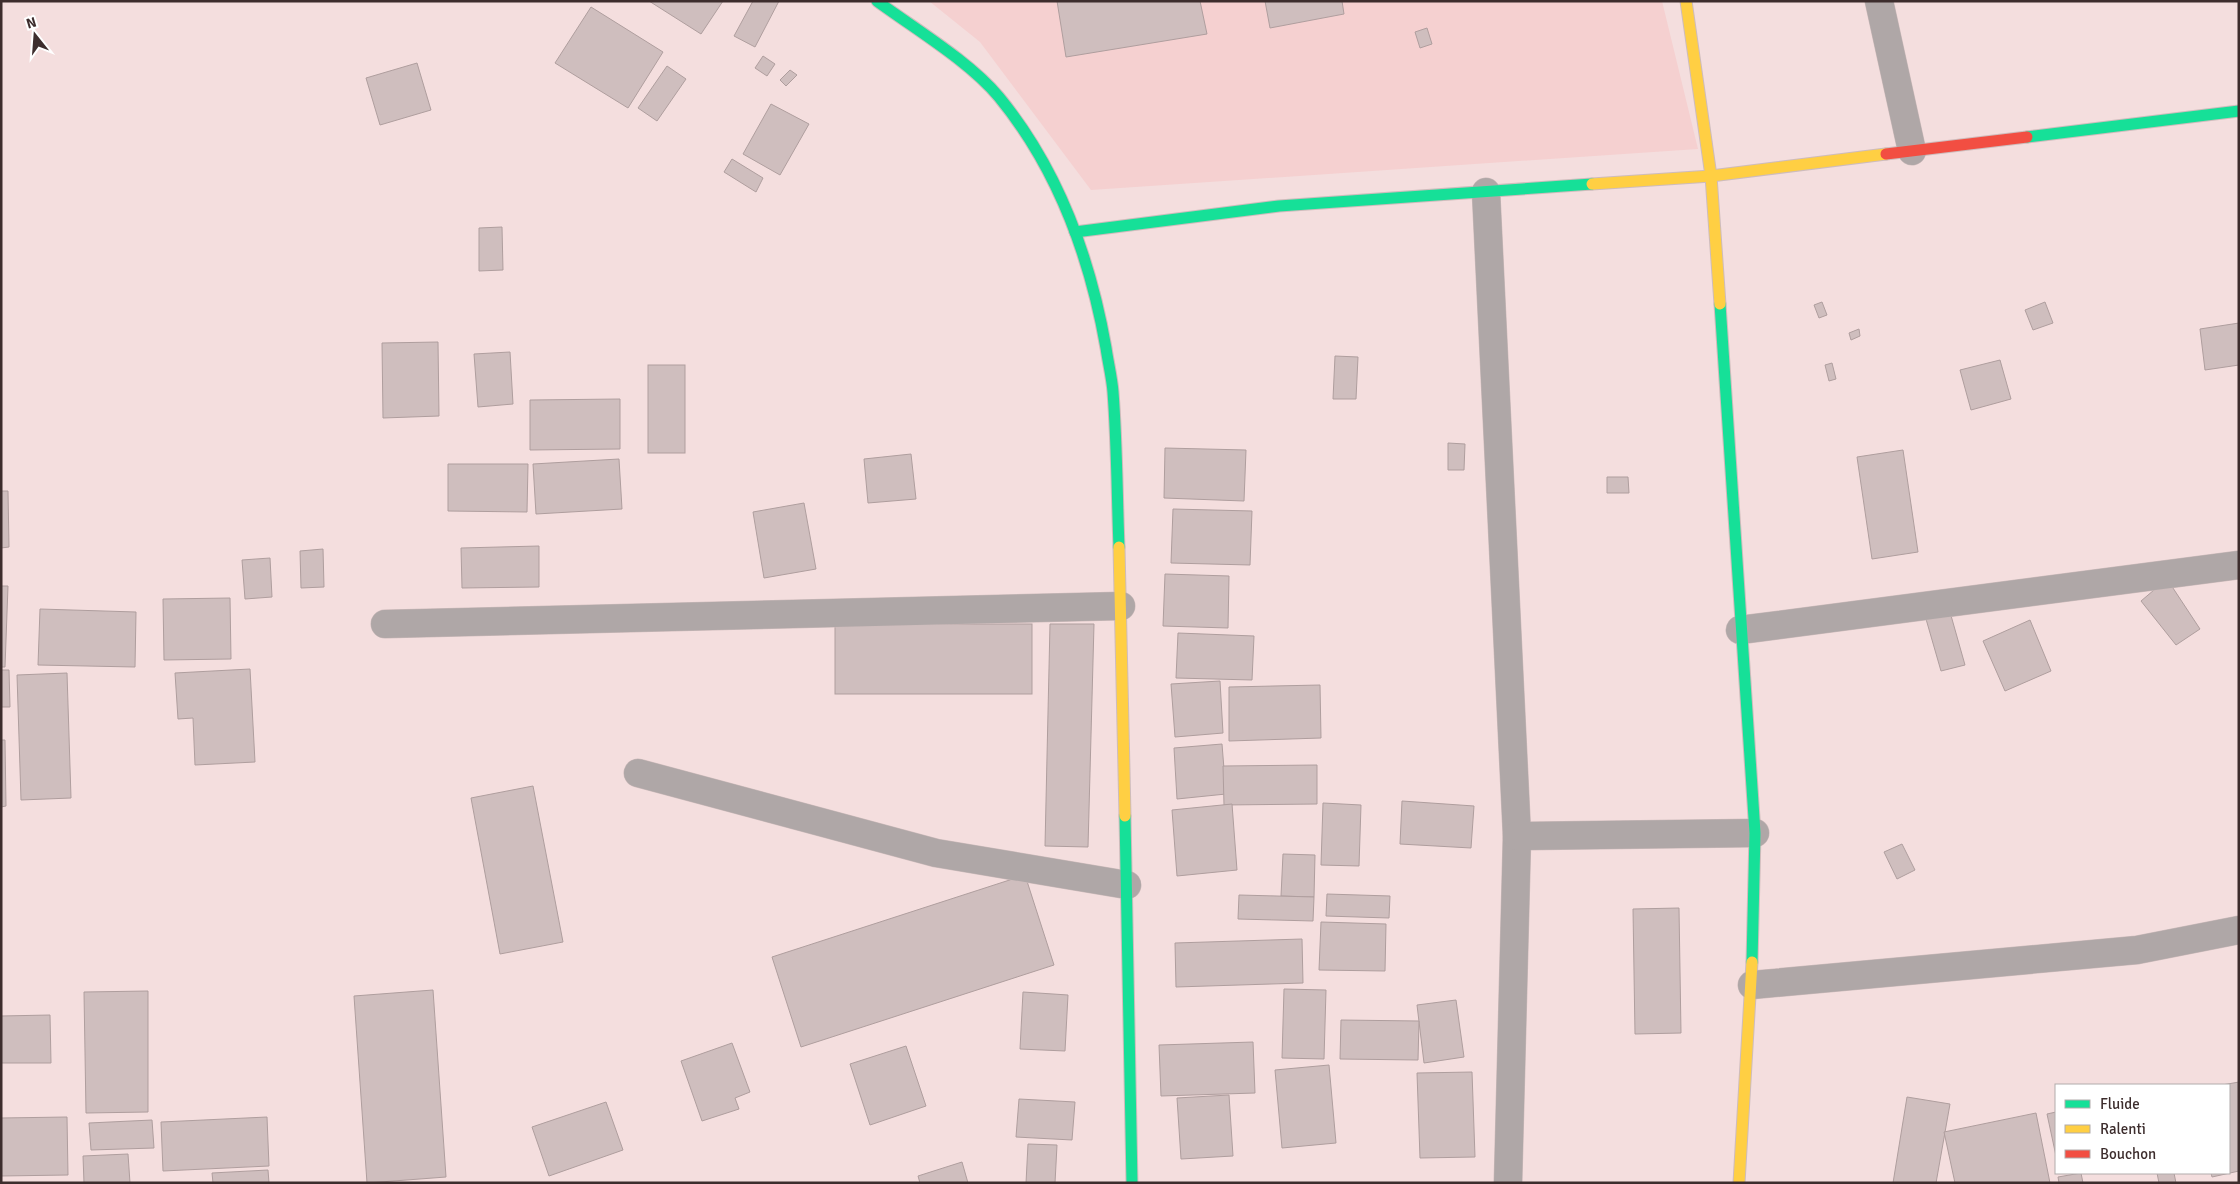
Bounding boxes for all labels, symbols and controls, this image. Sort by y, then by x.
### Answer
north arrow [10,10,60,60]
text: N [24,13,38,33]
legend [2055,1084,2230,1174]
text: Fluide [2100,1095,2140,1113]
text: Ralenti [2100,1120,2146,1138]
text: Bouchon [2100,1145,2156,1163]

